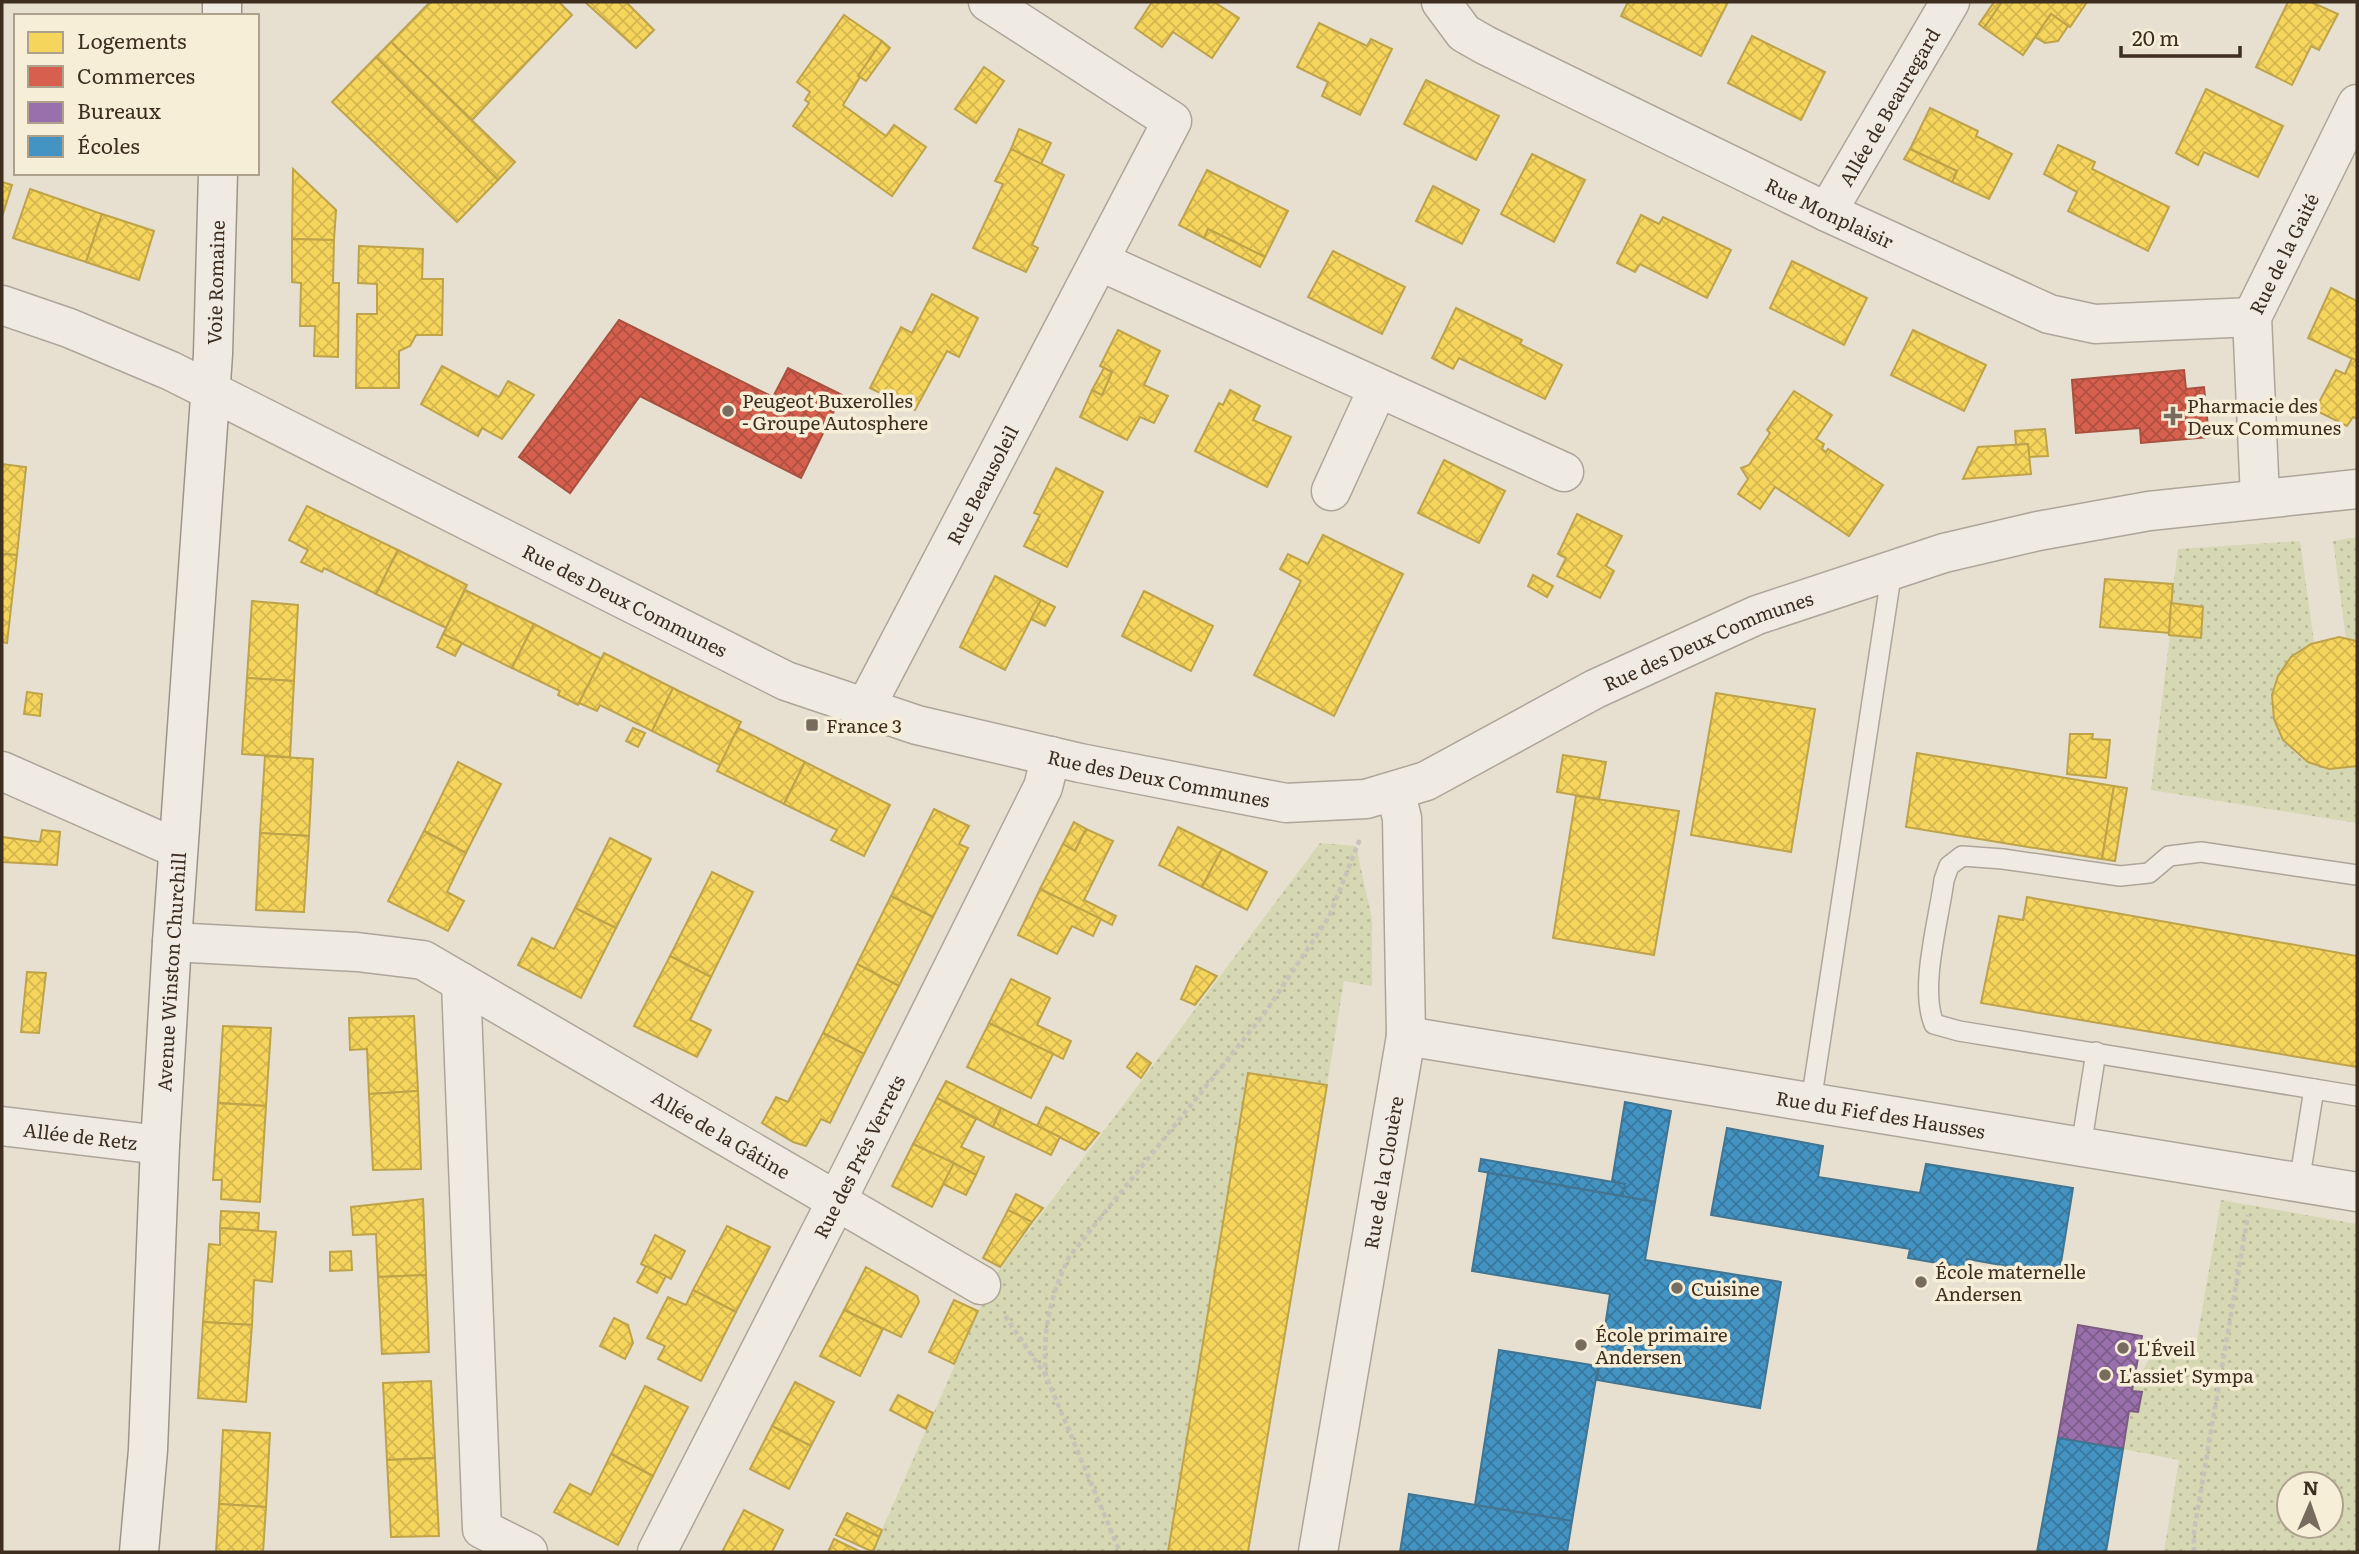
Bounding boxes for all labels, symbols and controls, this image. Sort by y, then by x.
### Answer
legend [14,14,259,175]
scale bar [2121,14,2240,58]
text: 20 m [2132,21,2179,52]
street label: Allée de Beauregard [1831,22,1946,191]
text: Logements [77,24,186,55]
text: Commerces [77,59,195,90]
text: Bureaux [77,94,161,125]
text: Écoles [77,129,140,160]
street label: Rue Monplaisir [1761,170,1898,255]
street label: Rue de la Gaité [2242,188,2325,319]
street label: Voie Romaine [199,220,231,345]
place label: Peugeot Buxerolles - Groupe Autosphere [742,386,928,436]
place label: Pharmacie des Deux Communes [2187,391,2341,441]
marker: Peugeot Buxerolles - Groupe Autosphere [720,403,736,419]
marker: Pharmacie des Deux Communes [2165,408,2181,424]
street label: Rue Beausoleil [939,420,1025,549]
street label: Rue des Deux Communes [518,536,733,663]
street label: Rue des Deux Communes [1598,583,1817,698]
place label: France 3 [826,711,902,739]
marker: France 3 [804,717,820,733]
street label: Rue des Deux Communes [1045,742,1273,814]
street label: Avenue Winston Churchill [149,851,192,1093]
street label: Rue des Prés Verrets [806,1070,911,1243]
street label: Allée de la Gâtine [647,1082,796,1185]
street label: Rue du Fief des Hausses [1774,1083,1988,1145]
street label: Rue de la Clouère [1356,1094,1410,1251]
street label: Allée de Retz [22,1115,139,1156]
place label: École maternelle Andersen [1935,1257,2086,1307]
place label: Cuisine [1691,1274,1760,1302]
marker: École maternelle Andersen [1913,1274,1929,1290]
marker: Cuisine [1669,1280,1685,1296]
place label: École primaire Andersen [1595,1320,1728,1370]
place label: L'Éveil [2137,1334,2196,1362]
marker: École primaire Andersen [1573,1337,1589,1353]
marker: L'Éveil [2115,1340,2131,1356]
place label: L'assiet' Sympa [2119,1361,2254,1389]
marker: L'assiet' Sympa [2097,1367,2113,1383]
north arrow [2275,1470,2345,1540]
text: N [2302,1473,2319,1501]

